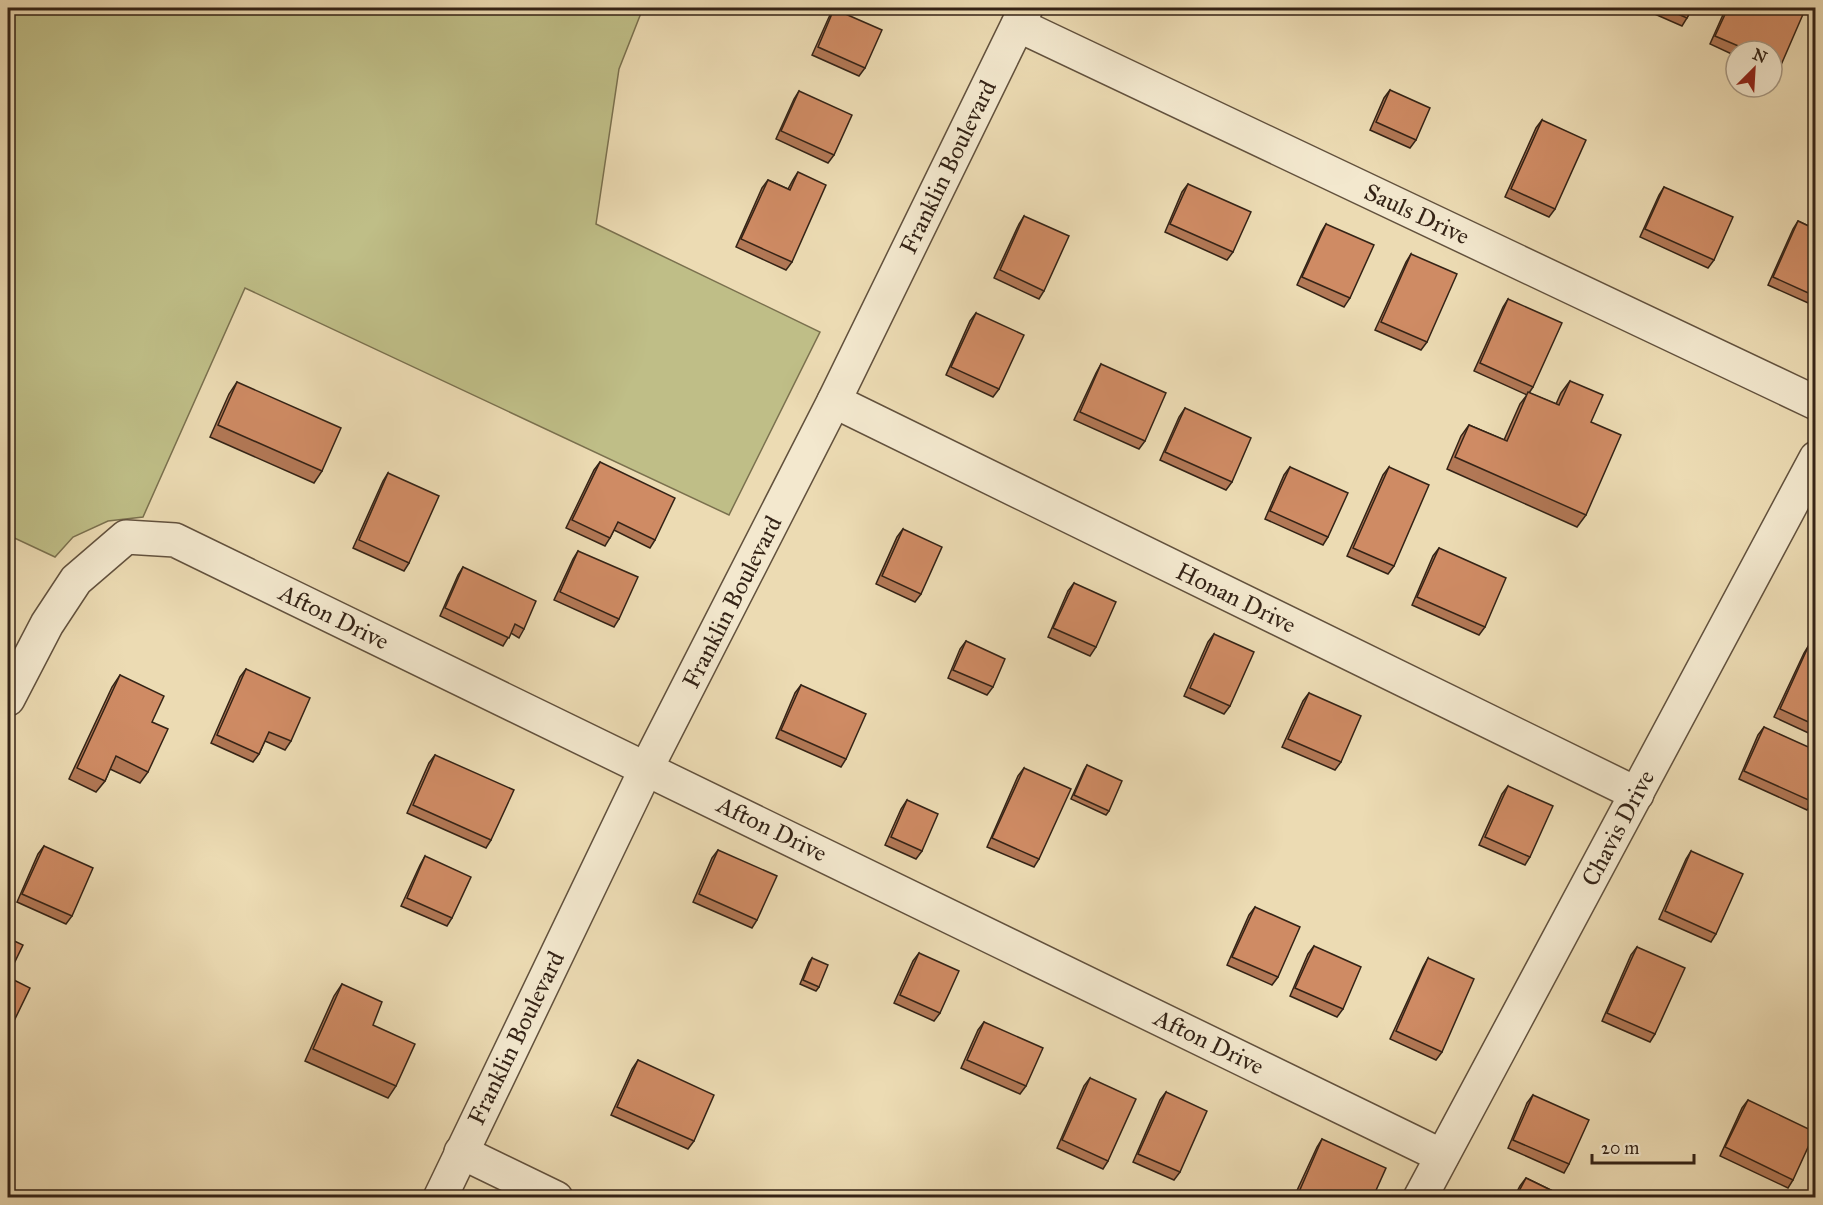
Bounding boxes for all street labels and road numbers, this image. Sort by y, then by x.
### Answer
street label: Franklin Boulevard [893,75,1003,259]
street label: Sauls Drive [1360,177,1474,251]
street label: Franklin Boulevard [676,511,788,693]
street label: Honan Drive [1171,556,1301,640]
street label: Afton Drive [273,577,394,656]
street label: Chavis Drive [1575,765,1661,891]
street label: Afton Drive [711,789,832,868]
street label: Franklin Boulevard [461,946,571,1130]
street label: Afton Drive [1148,1002,1269,1081]

